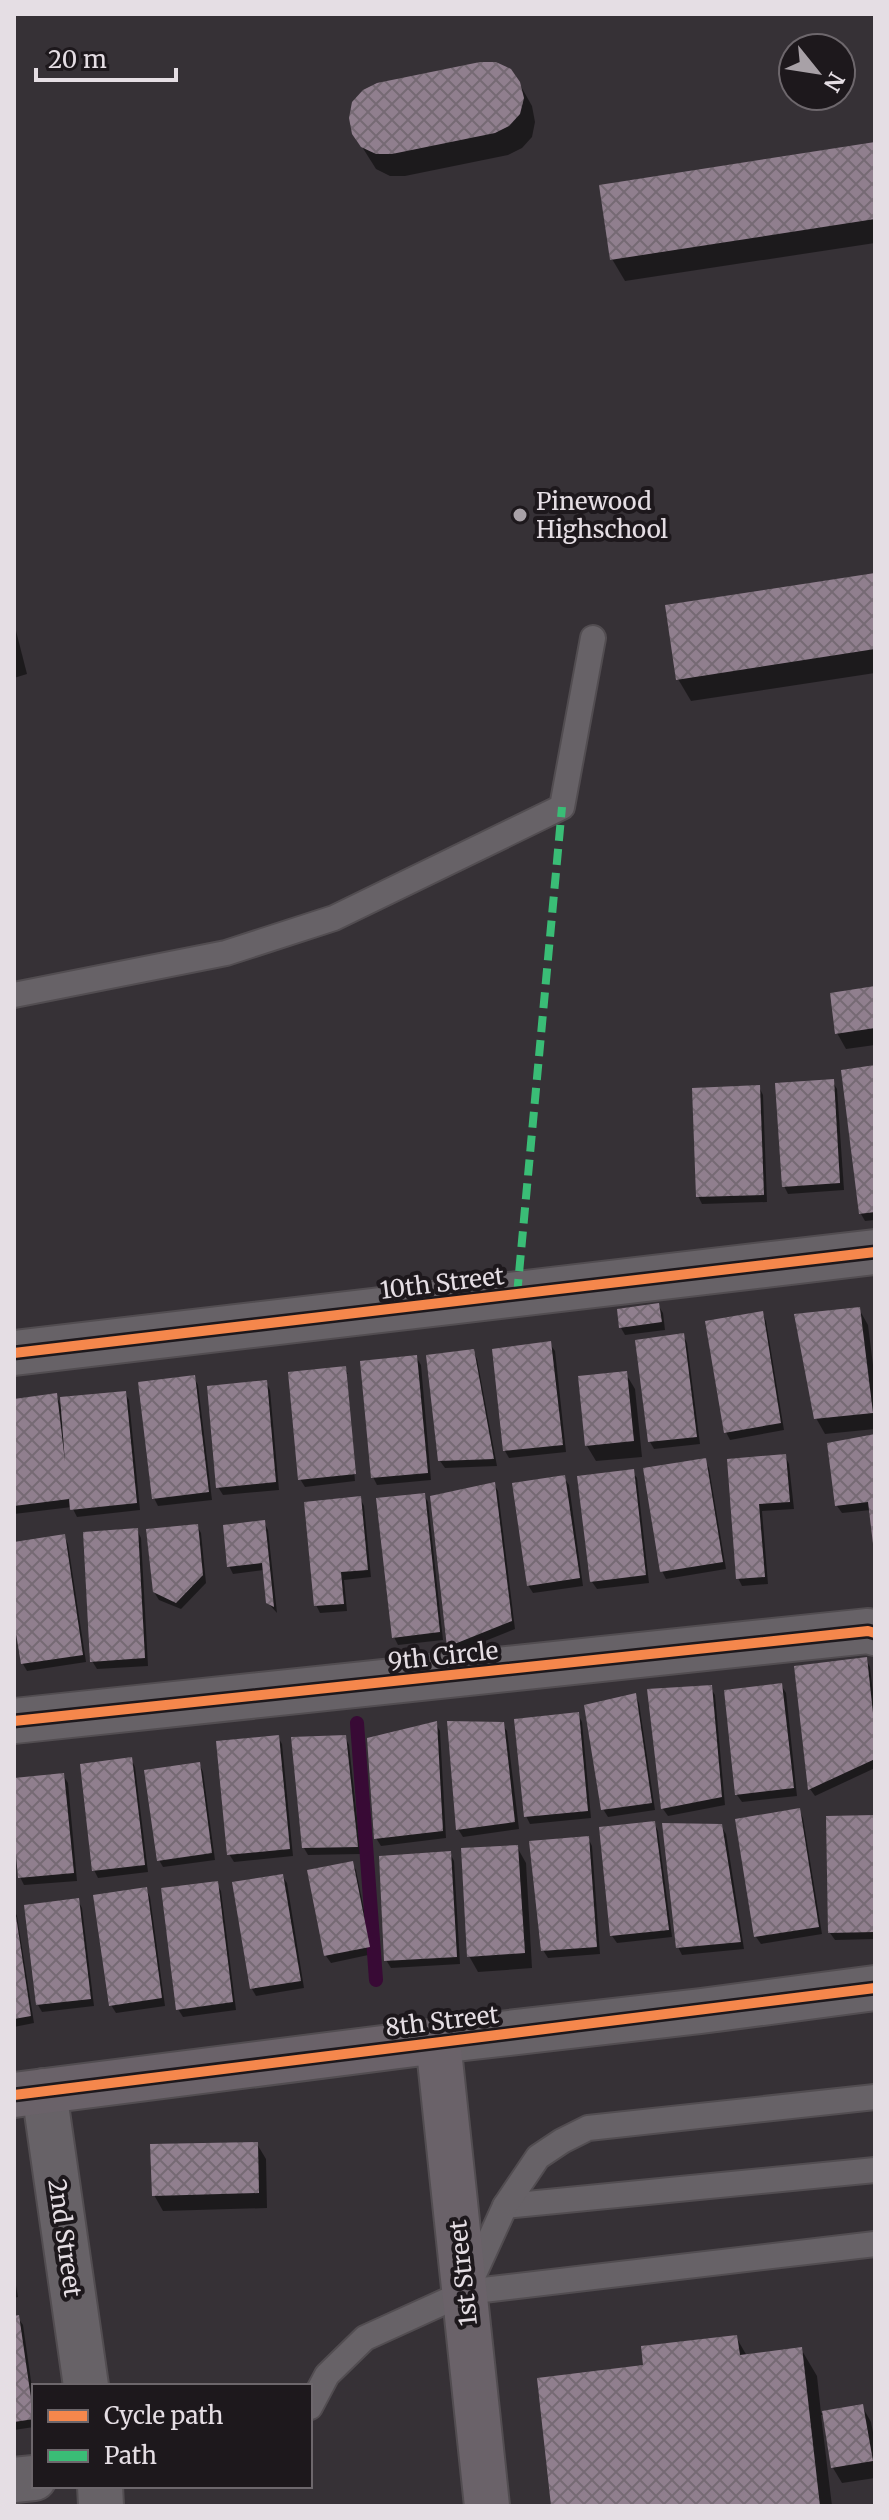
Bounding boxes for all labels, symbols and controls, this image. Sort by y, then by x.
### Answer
scale bar [36,32,176,82]
north arrow [777,32,857,112]
text: 20 m [48,44,107,75]
text: N [818,67,851,97]
place label: Pinewood Highschool [536,486,668,545]
marker: Pinewood Highschool [511,506,529,524]
street label: 10th Street [378,1260,506,1306]
street label: 9th Circle [386,1635,500,1677]
street label: 8th Street [384,1999,501,2043]
street label: 2nd Street [41,2177,89,2300]
street label: 1st Street [442,2218,484,2327]
legend [32,2384,312,2488]
text: Cycle path [104,2400,223,2431]
text: Path [104,2440,157,2471]

